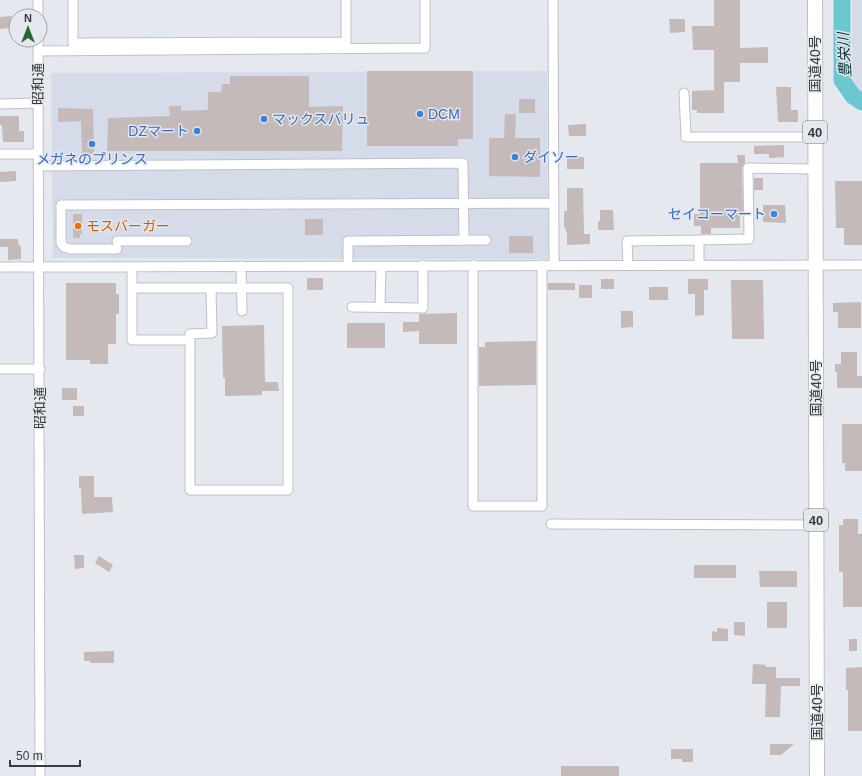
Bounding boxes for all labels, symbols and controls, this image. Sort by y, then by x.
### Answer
north arrow [8,8,48,48]
text: N [24,12,32,24]
water label: 豊栄川 [834,30,854,78]
street label: 国道40号 [807,35,823,93]
street label: 昭和通 [30,63,46,105]
place label: DCM [428,106,460,122]
marker: DCM [415,109,425,119]
place label: マックスバリュ [272,111,370,127]
marker: マックスバリュ [259,114,269,124]
road number: 40 [803,121,827,143]
place label: DZマート [128,123,189,139]
marker: DZマート [192,126,202,136]
marker: メガネのプリンス [87,139,97,149]
place label: ダイソー [523,149,579,165]
place label: メガネのプリンス [36,151,148,167]
marker: ダイソー [510,152,520,162]
place label: セイコーマート [668,206,766,222]
marker: セイコーマート [769,209,779,219]
place label: モスバーガー [86,218,170,234]
marker: モスバーガー [73,221,83,231]
street label: 国道40号 [808,359,824,417]
street label: 昭和通 [32,387,48,429]
road number: 40 [804,509,828,531]
street label: 国道40号 [809,683,825,741]
scale bar [10,742,80,768]
text: 50 m [16,749,43,763]

